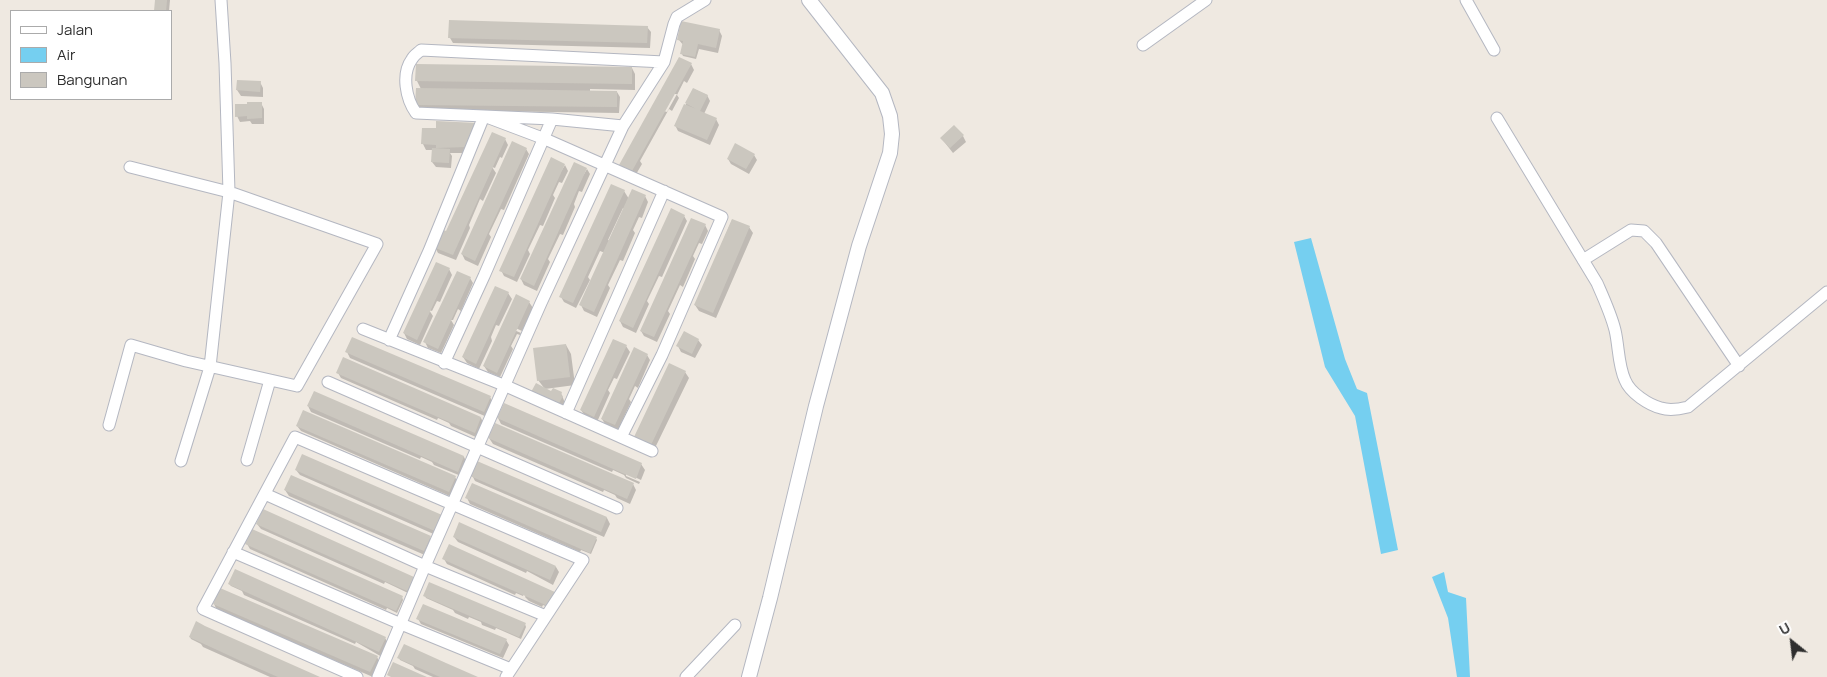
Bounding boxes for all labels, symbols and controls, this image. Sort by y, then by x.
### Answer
legend [10,10,172,100]
text: Jalan [57,19,93,40]
text: Air [57,44,75,65]
text: Bangunan [57,69,127,90]
north arrow [1767,617,1817,667]
text: U [1775,618,1794,639]

